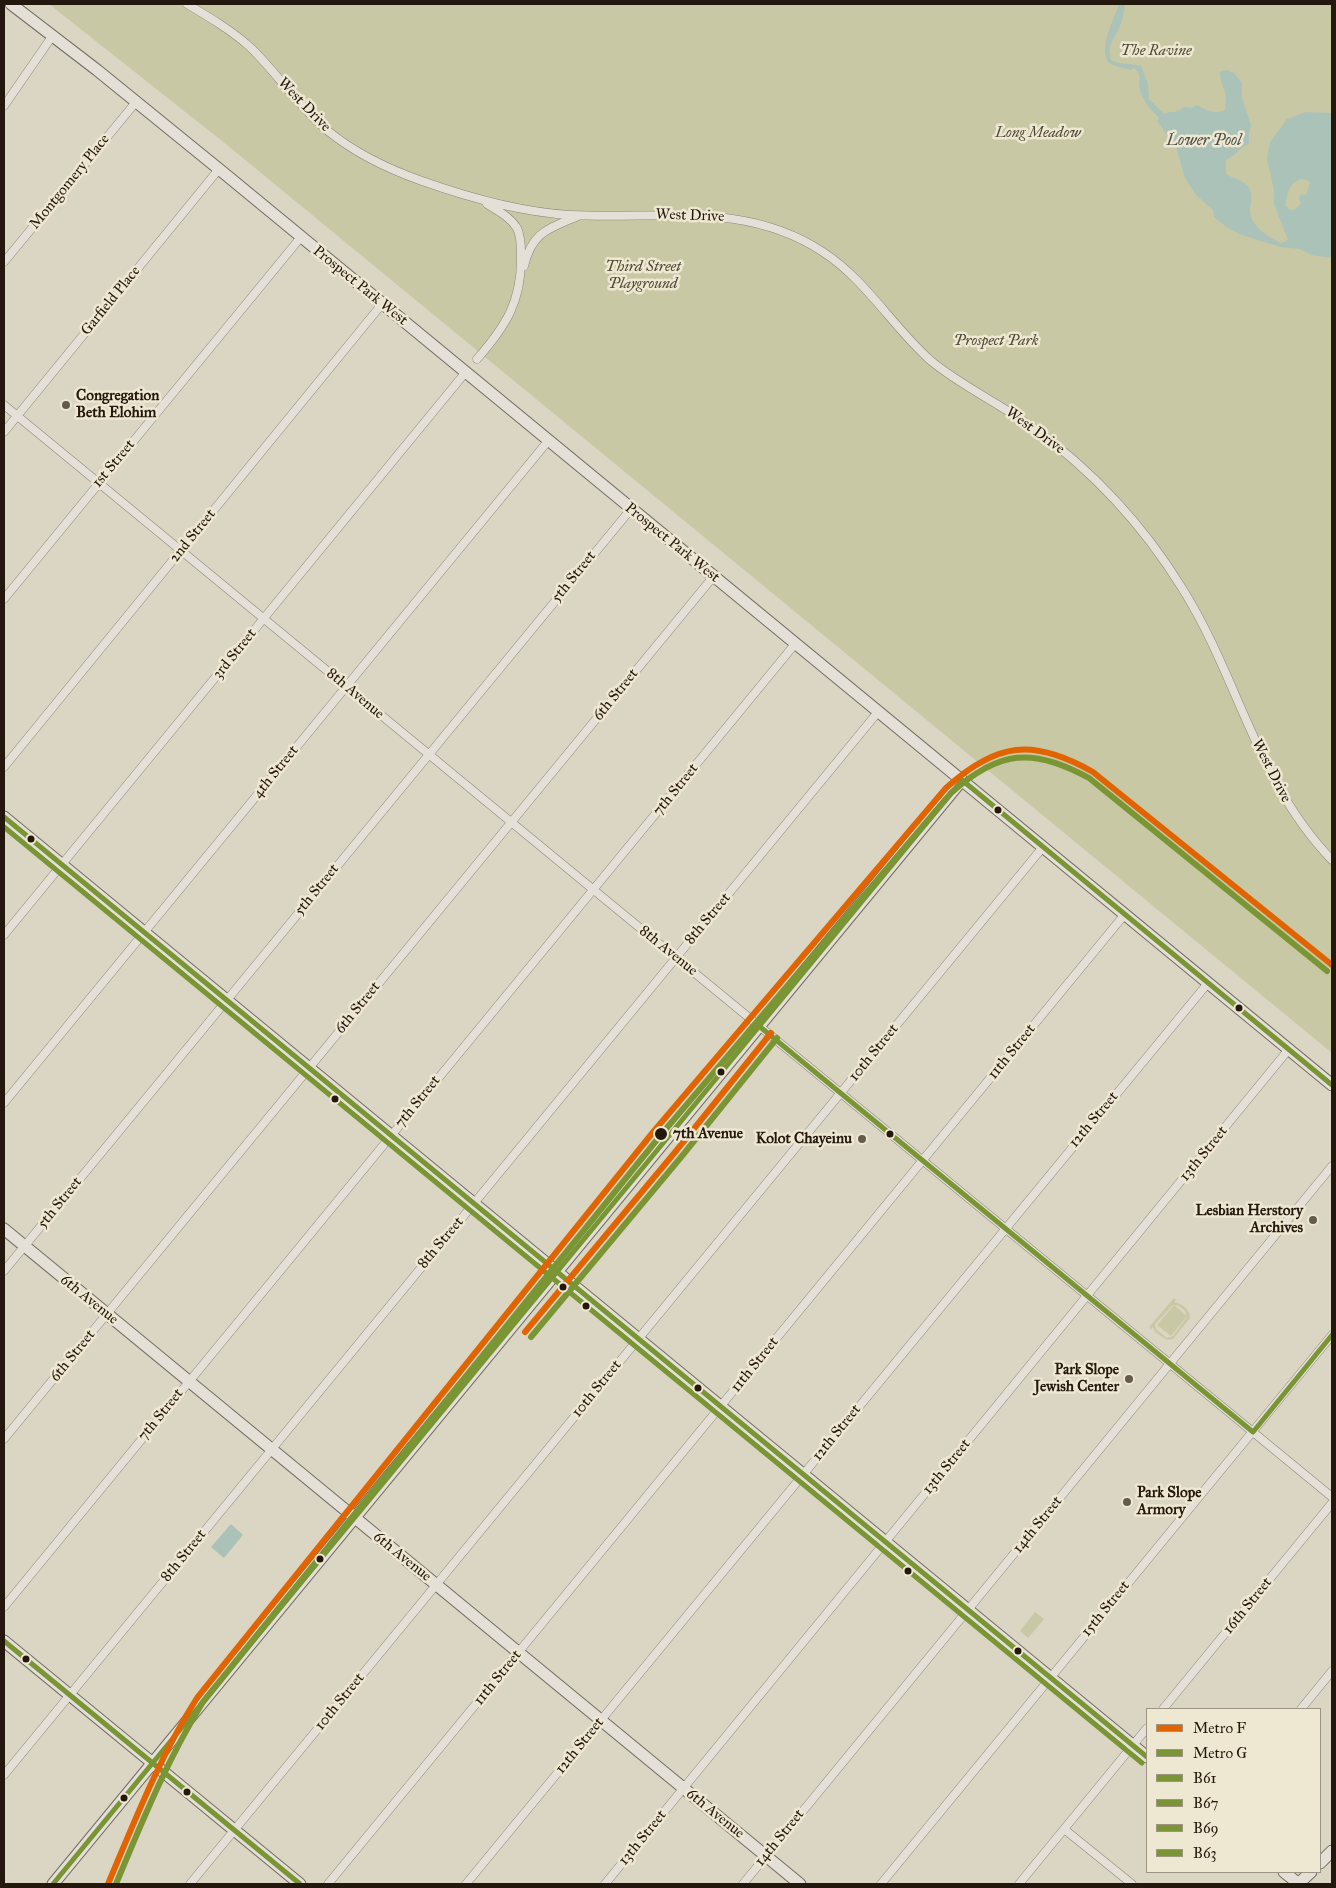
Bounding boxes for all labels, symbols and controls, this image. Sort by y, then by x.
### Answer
park label: The Ravine [1120,42,1192,60]
street label: West Drive [274,74,334,136]
park label: Long Meadow [995,124,1081,142]
street label: Montgomery Place [26,131,114,233]
water label: Lower Pool [1167,131,1241,151]
street label: West Drive [655,206,725,226]
street label: Prospect Park West [309,242,411,330]
park label: Third Street Playground [605,258,681,293]
street label: Garfield Place [78,263,144,339]
park label: Prospect Park [954,332,1038,350]
place label: Congregation Beth Elohim [76,387,159,422]
marker: Congregation Beth Elohim [60,399,72,411]
street label: West Drive [1002,404,1068,458]
street label: 1st Street [89,436,139,492]
street label: Prospect Park West [621,499,723,587]
street label: 2nd Street [166,506,220,566]
street label: 5th Street [548,548,600,606]
street label: 3rd Street [209,625,261,683]
street label: 8th Avenue [322,665,388,723]
street label: 6th Street [590,665,642,725]
street label: West Drive [1247,736,1295,806]
street label: 4th Street [249,742,303,802]
street label: 7th Street [649,760,703,820]
unlabelled marker [993,805,1003,815]
unlabelled marker [26,834,36,844]
street label: 5th Street [291,861,343,919]
street label: 8th Street [681,889,735,949]
street label: 8th Avenue [635,922,701,980]
street label: 6th Street [332,978,384,1038]
unlabelled marker [1234,1003,1244,1013]
street label: 10th Street [845,1021,903,1085]
street label: 11th Street [984,1021,1040,1083]
unlabelled marker [716,1067,726,1077]
street label: 7th Street [391,1072,445,1132]
street label: 12th Street [1065,1088,1123,1152]
unlabelled marker [330,1094,340,1104]
street label: 13th Street [1176,1123,1232,1185]
place label: 7th Avenue [673,1125,743,1143]
marker: 7th Avenue [653,1126,669,1142]
unlabelled marker [885,1129,895,1139]
place label: Kolot Chayeinu [756,1130,852,1148]
marker: Kolot Chayeinu [856,1133,868,1145]
street label: 5th Street [34,1174,86,1232]
place label: Lesbian Herstory Archives [1195,1202,1303,1237]
street label: 8th Street [414,1213,468,1273]
marker: Lesbian Herstory Archives [1307,1214,1319,1226]
street label: 6th Avenue [56,1271,122,1329]
unlabelled marker [558,1282,568,1292]
unlabelled marker [581,1301,591,1311]
street label: 6th Street [47,1326,99,1386]
street label: 11th Street [727,1334,783,1396]
street label: 10th Street [568,1357,626,1421]
place label: Park Slope Jewish Center [1034,1361,1119,1396]
marker: Park Slope Jewish Center [1123,1373,1135,1385]
unlabelled marker [693,1383,703,1393]
street label: 7th Street [134,1385,188,1445]
street label: 12th Street [809,1401,865,1465]
street label: 13th Street [919,1436,975,1498]
place label: Park Slope Armory [1137,1484,1201,1519]
street label: 14th Street [1009,1493,1067,1557]
marker: Park Slope Armory [1121,1496,1133,1508]
street label: 8th Street [157,1526,211,1586]
street label: 6th Avenue [369,1528,435,1586]
unlabelled marker [315,1554,325,1564]
unlabelled marker [903,1566,913,1576]
street label: 16th Street [1220,1574,1276,1638]
street label: 15th Street [1078,1577,1134,1641]
unlabelled marker [1013,1646,1023,1656]
street label: 11th Street [470,1647,526,1709]
unlabelled marker [21,1654,31,1664]
street label: 10th Street [311,1670,369,1734]
legend [1146,1708,1321,1873]
street label: 12th Street [552,1714,608,1778]
text: Metro F [1193,1719,1246,1737]
text: Metro G [1193,1744,1247,1762]
text: B61 [1193,1769,1216,1787]
street label: 6th Avenue [682,1785,748,1843]
unlabelled marker [182,1787,192,1797]
unlabelled marker [119,1793,129,1803]
text: B67 [1193,1794,1219,1812]
street label: 14th Street [751,1806,809,1870]
street label: 13th Street [615,1807,671,1869]
text: B69 [1193,1819,1219,1837]
text: B63 [1193,1844,1217,1862]

